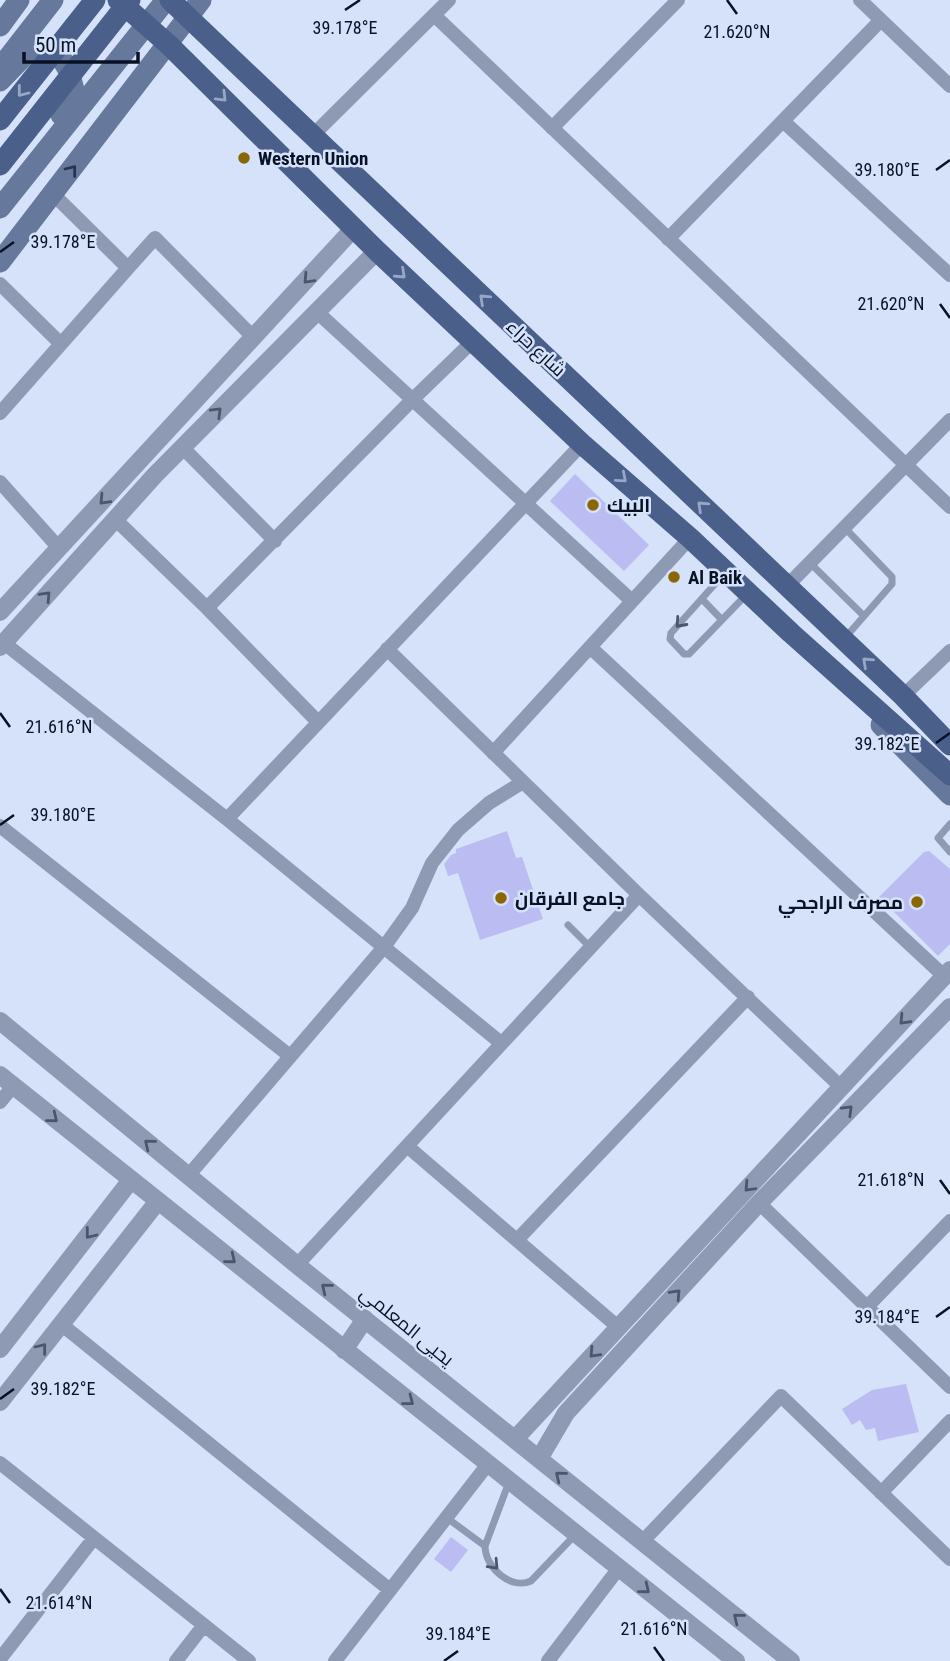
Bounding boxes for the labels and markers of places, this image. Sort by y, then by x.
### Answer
place label: Western Union [258,147,368,170]
marker: Western Union [236,150,252,166]
place label: البيك [607,494,650,517]
marker: البيك [585,497,601,513]
place label: Al Baik [688,566,743,589]
marker: Al Baik [666,569,682,585]
place label: جامع الفرقان [515,887,625,912]
marker: جامع الفرقان [493,890,509,906]
place label: مصرف الراجحي [778,891,903,918]
marker: مصرف الراجحي [909,894,925,910]

